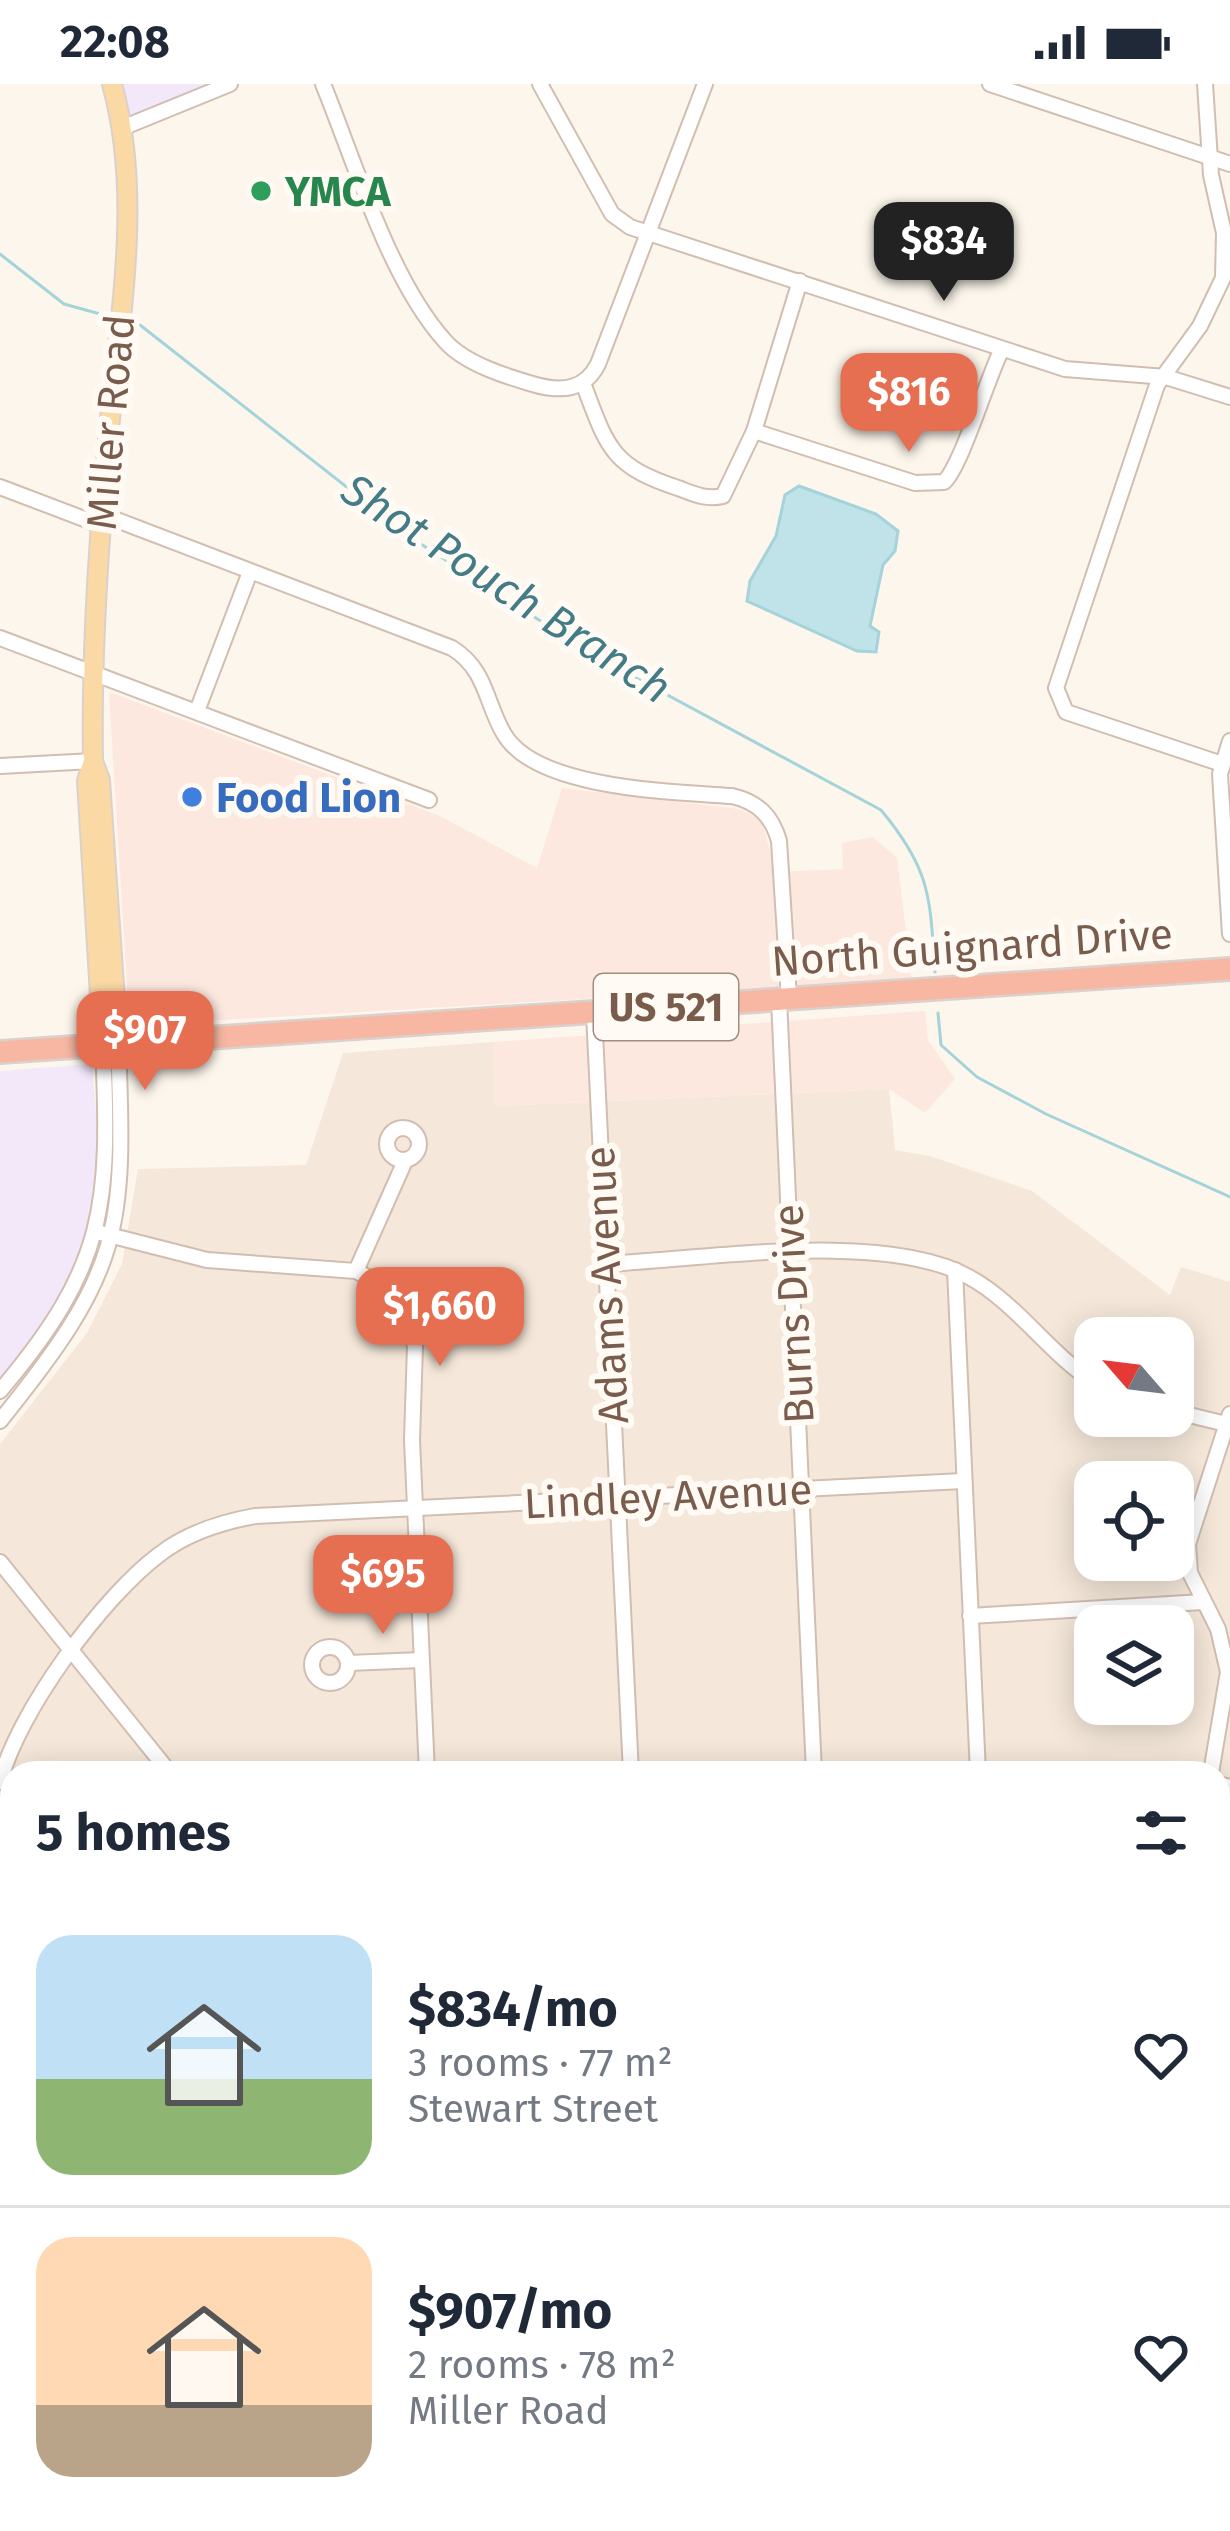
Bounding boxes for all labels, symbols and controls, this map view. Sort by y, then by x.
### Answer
text: 22:08 [60,15,170,69]
place label: YMCA [284,167,392,217]
marker: YMCA [248,178,274,204]
pin: $834 [873,202,1015,304]
text: $834 [901,218,987,264]
street label: Miller Road [77,312,145,532]
pin: $816 [838,353,980,455]
text: $816 [868,369,951,415]
water label: Shot Pouch Branch [331,462,681,715]
place label: Food Lion [216,773,401,823]
marker: Food Lion [179,784,205,810]
street label: North Guignard Drive [770,909,1174,987]
road number: US 521 [594,974,738,1040]
pin: $907 [74,991,216,1093]
text: $907 [104,1007,186,1053]
street label: Adams Avenue [575,1145,639,1425]
street label: Burns Drive [763,1203,825,1425]
pin: $1,660 [342,1267,538,1369]
text: $1,660 [383,1283,497,1329]
north arrow [1074,1317,1194,1437]
map controls [1074,1317,1194,1725]
button: locate [1074,1461,1194,1581]
street label: Lindley Avenue [523,1464,813,1530]
pin: $695 [312,1535,454,1637]
text: $695 [340,1551,426,1597]
button: layers [1074,1605,1194,1725]
icon: filters [1128,1800,1194,1866]
text: 5 homes [36,1802,231,1864]
text: $834/mo [408,1978,618,2040]
icon: home [132,1983,276,2127]
icon: heart [1128,2022,1194,2088]
text: 3 rooms · 77 m² [408,2040,673,2086]
text: Stewart Street [408,2086,658,2132]
text: $907/mo [408,2280,612,2342]
icon: home [132,2285,276,2429]
icon: heart [1128,2324,1194,2390]
text: 2 rooms · 78 m² [408,2342,676,2388]
text: Miller Road [408,2388,609,2434]

